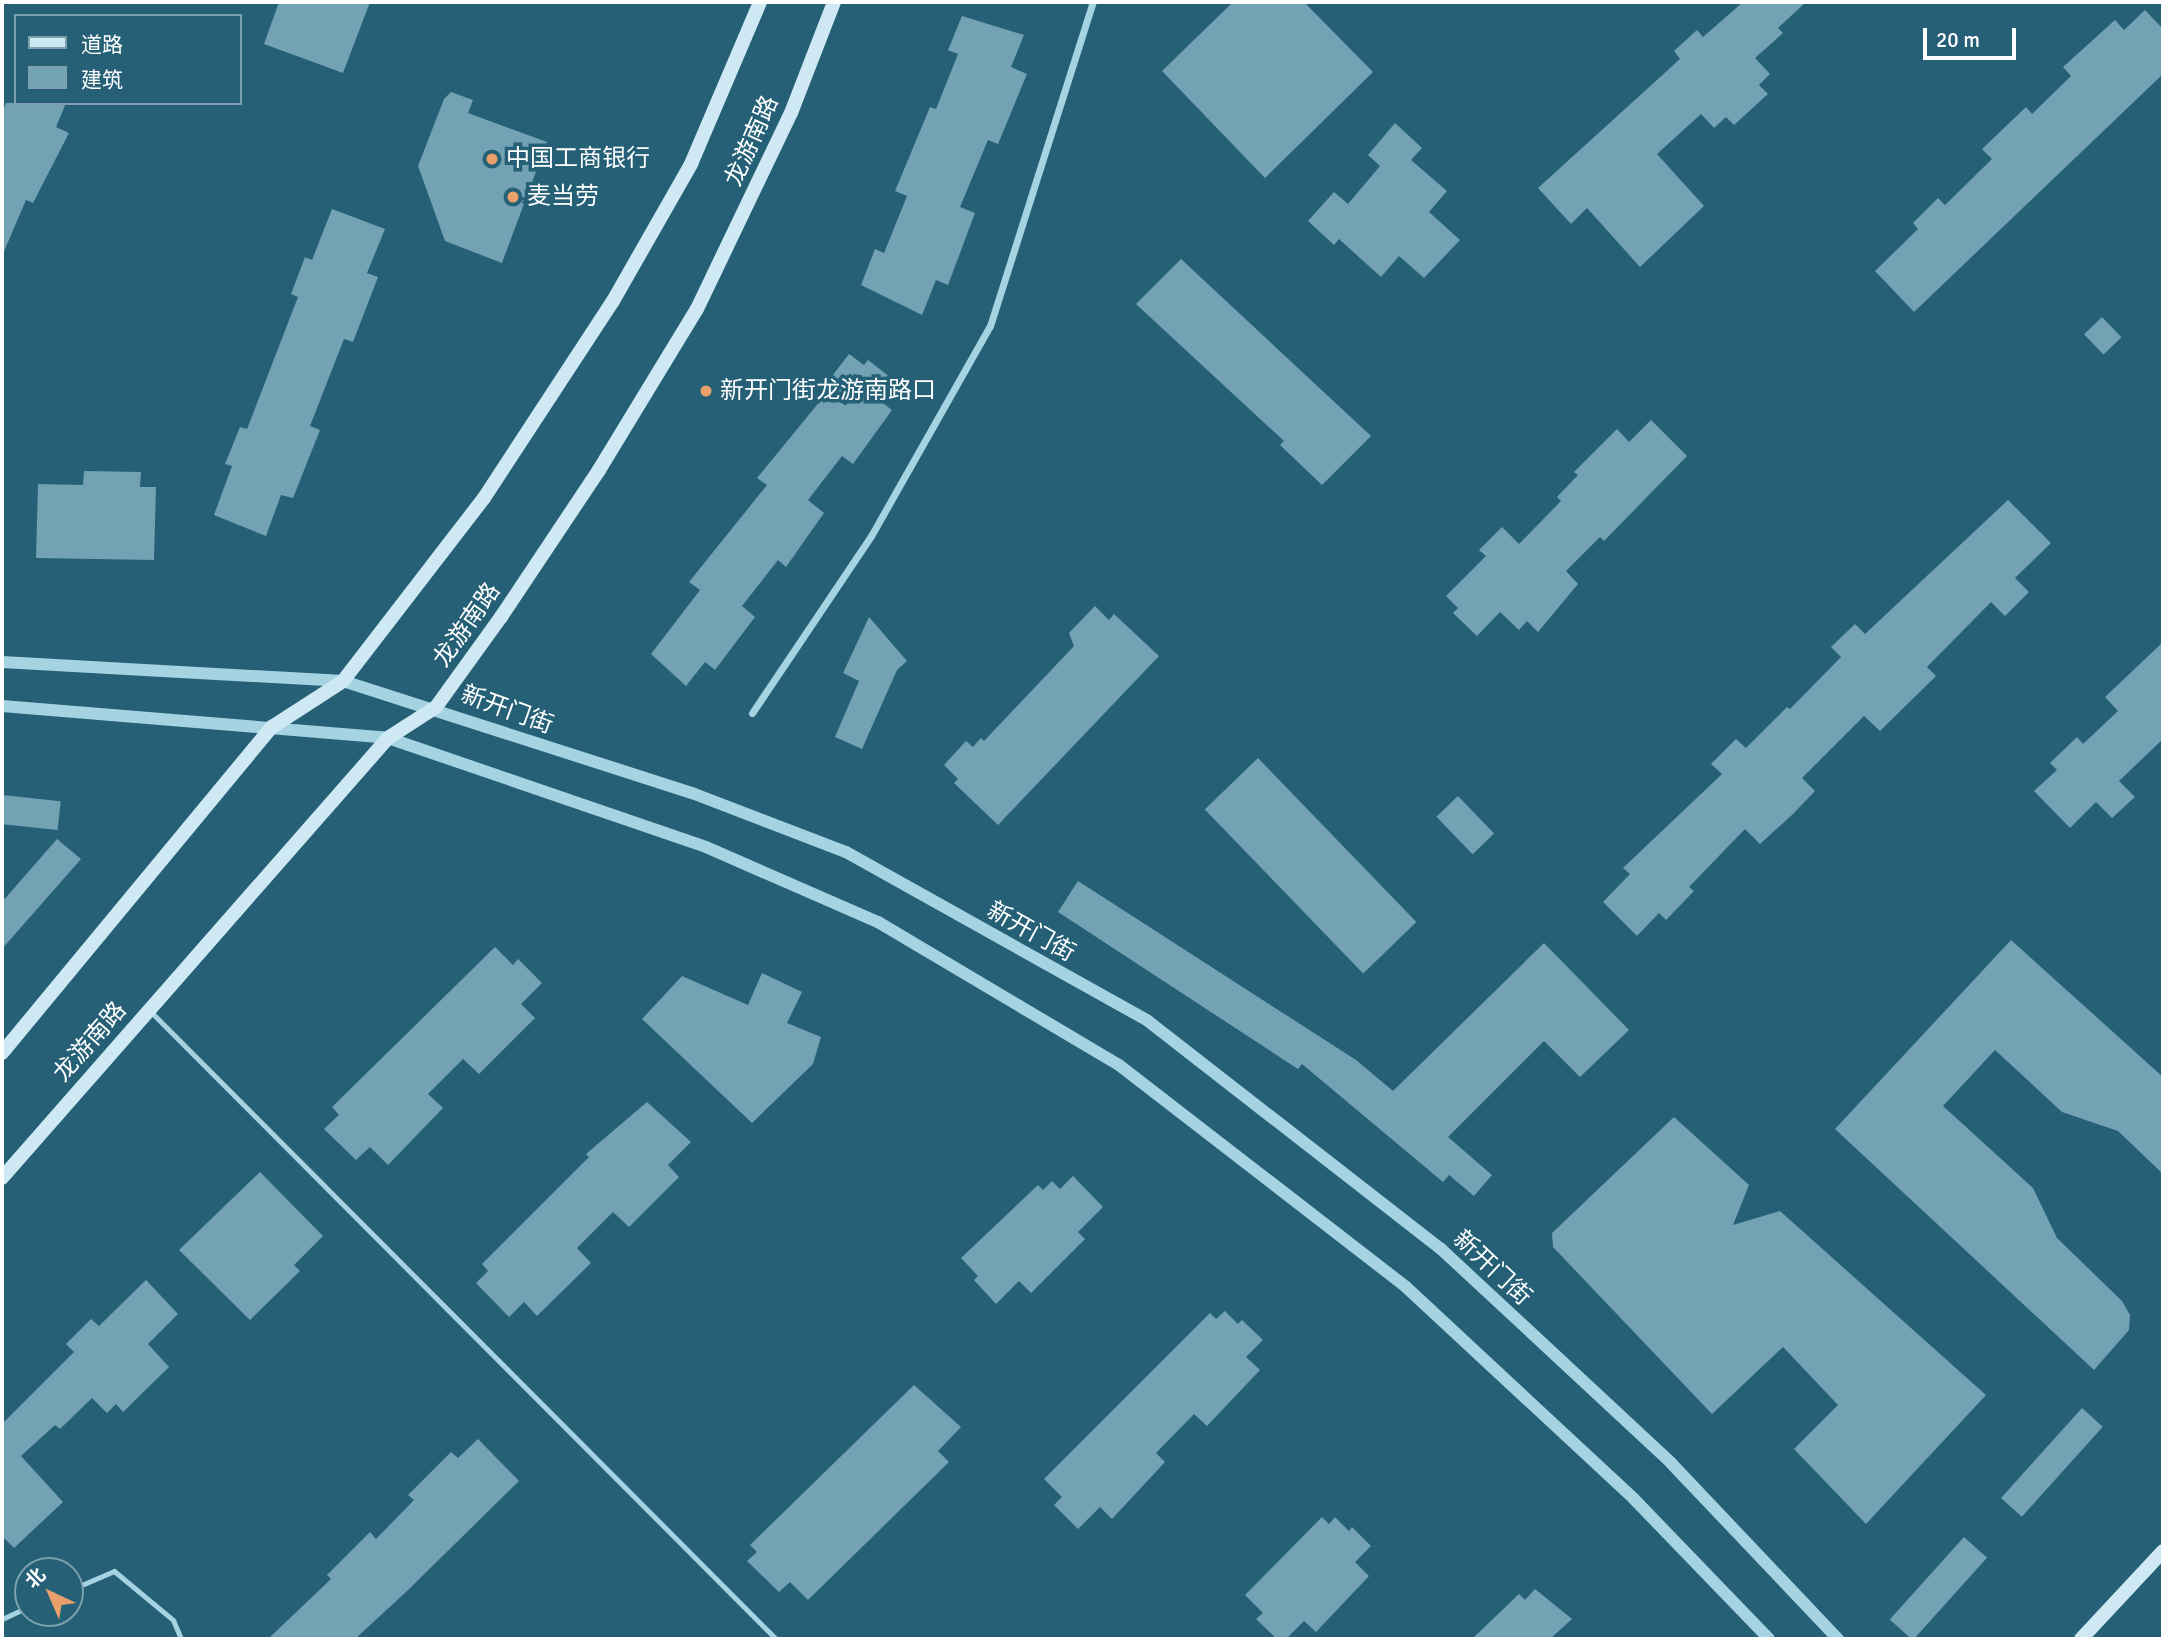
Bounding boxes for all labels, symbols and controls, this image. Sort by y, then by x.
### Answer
legend [14,14,242,105]
scale bar [1927,14,2020,58]
text: 20 m [1936,27,1980,53]
text: 道路 [81,32,123,58]
text: 建筑 [81,67,123,93]
street label: 龙游南路 [719,91,785,191]
place label: 中国工商银行 [506,145,650,173]
marker: 中国工商银行 [484,151,500,167]
place label: 麦当劳 [527,183,599,211]
marker: 麦当劳 [505,189,521,205]
place label: 新开门街龙游南路口 [720,377,936,405]
marker: 新开门街龙游南路口 [698,383,714,399]
street label: 龙游南路 [428,577,506,673]
street label: 新开门街 [457,680,557,740]
street label: 新开门街 [982,896,1080,968]
street label: 龙游南路 [48,996,132,1088]
street label: 新开门街 [1447,1225,1537,1311]
north arrow [14,1557,84,1627]
text: 北 [21,1563,51,1594]

